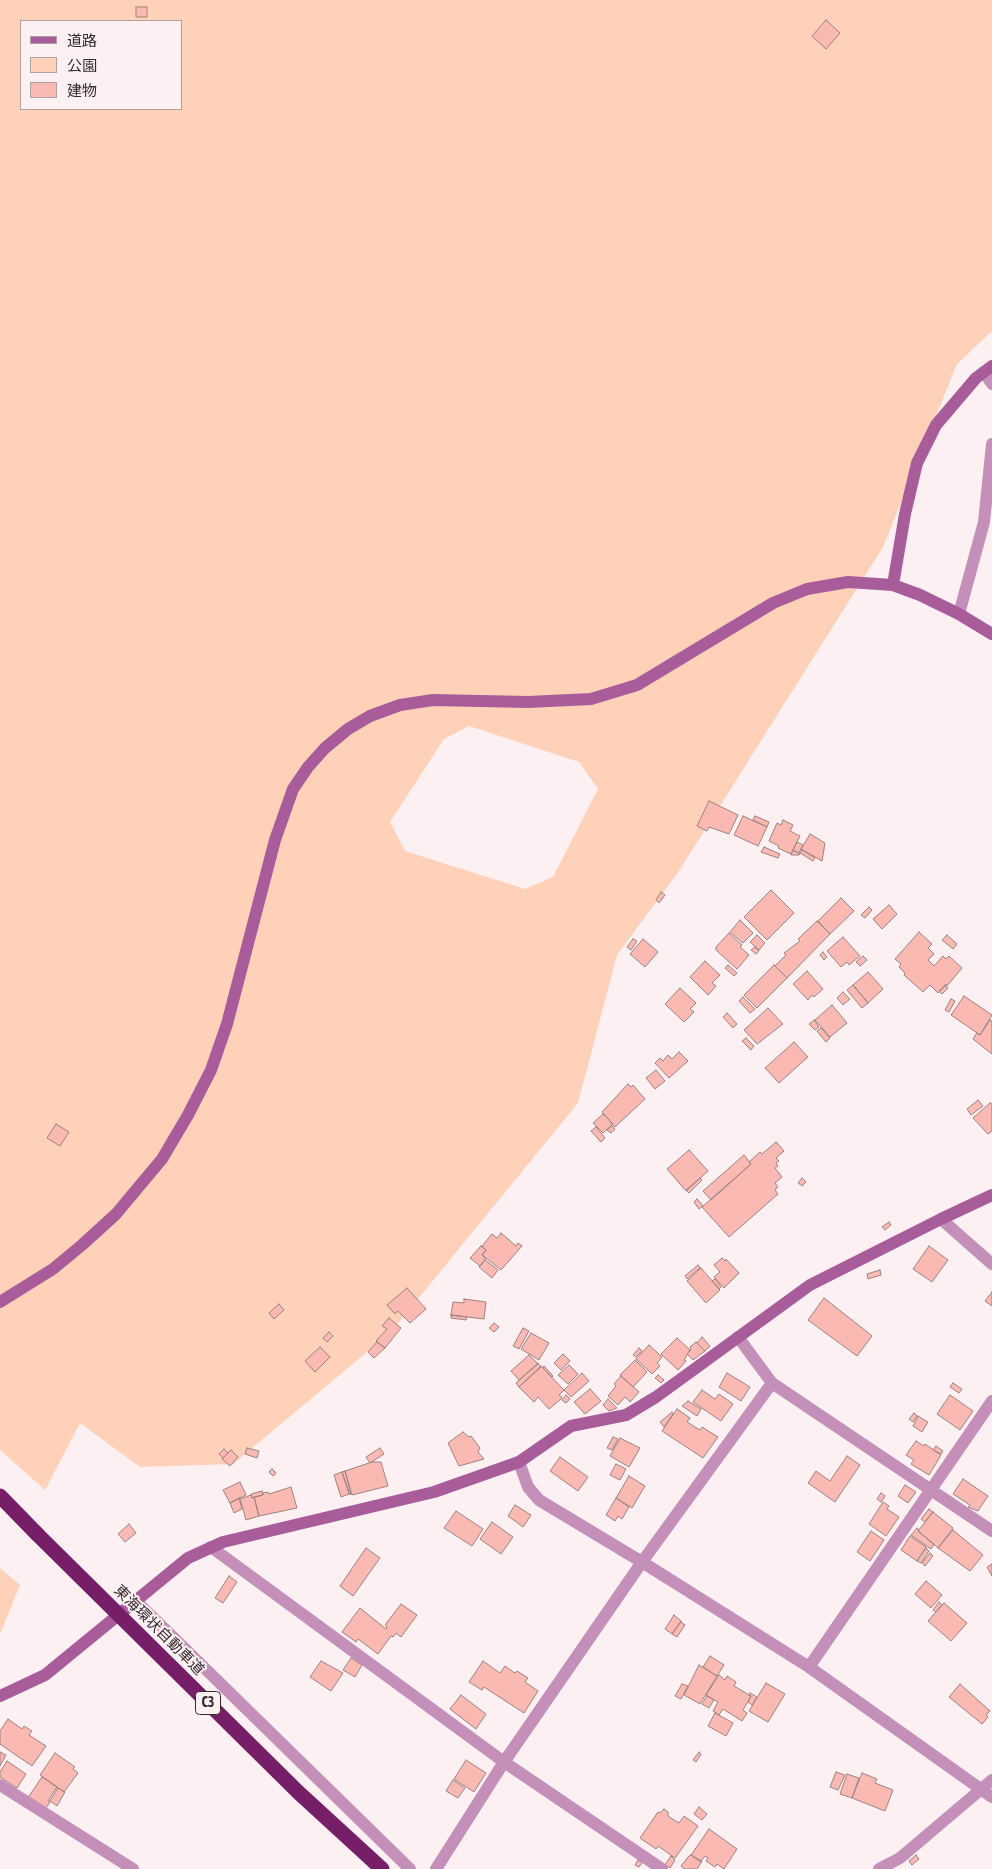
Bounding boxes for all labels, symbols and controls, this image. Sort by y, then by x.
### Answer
legend [20,20,182,110]
text: 道路 [67,32,97,49]
text: 公園 [67,57,97,74]
text: 建物 [67,82,97,99]
street label: 東海環状自動車道 [110,1581,208,1679]
road number: C3 [196,1692,220,1715]

